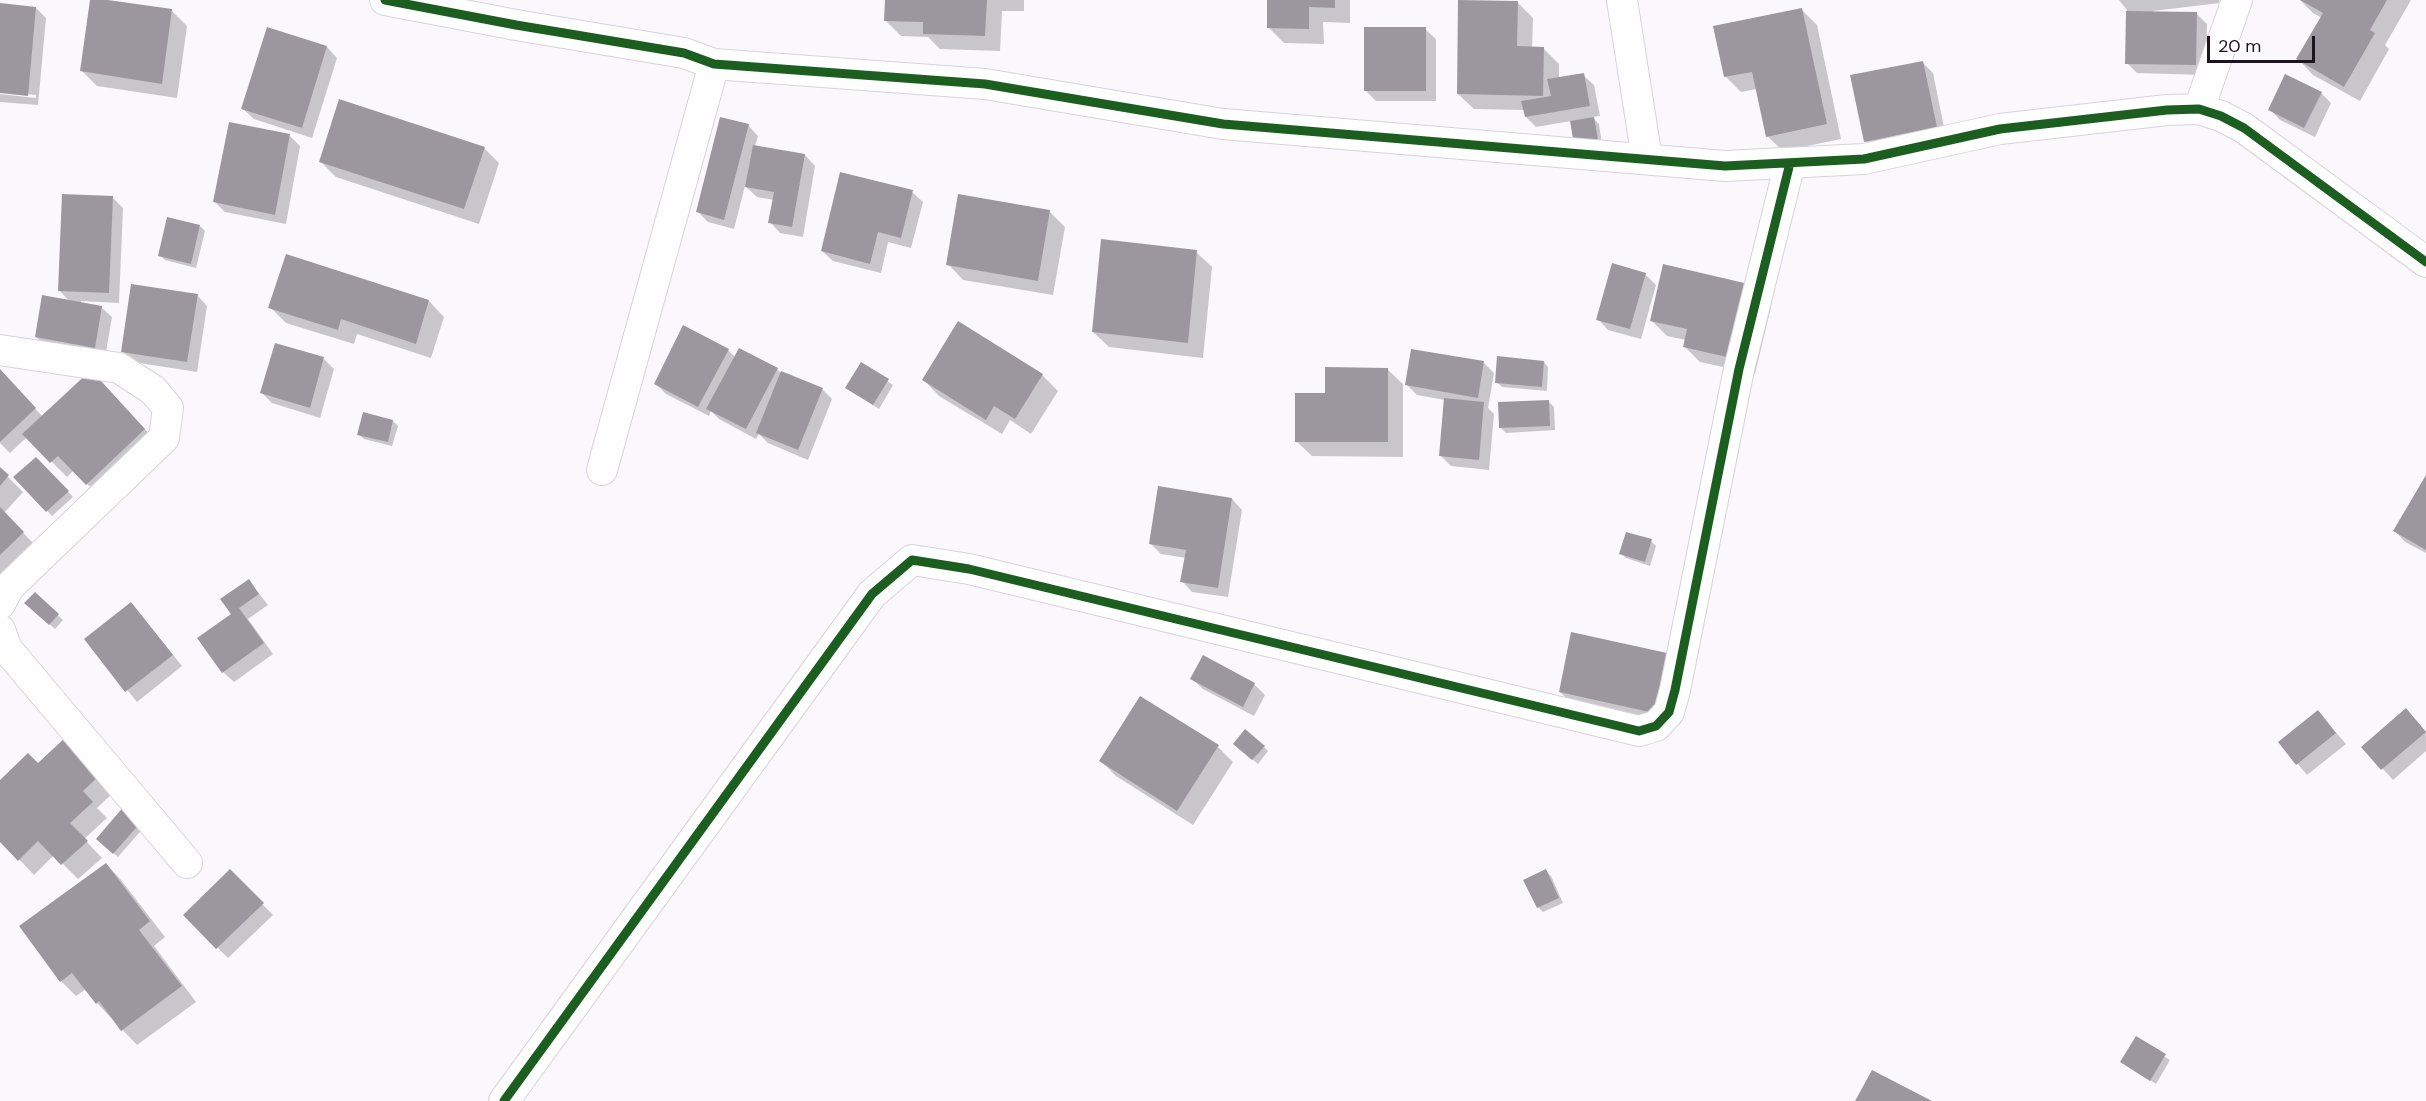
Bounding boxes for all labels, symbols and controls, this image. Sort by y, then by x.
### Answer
scale bar [2210,24,2318,62]
text: 20 m [2218,34,2261,58]

